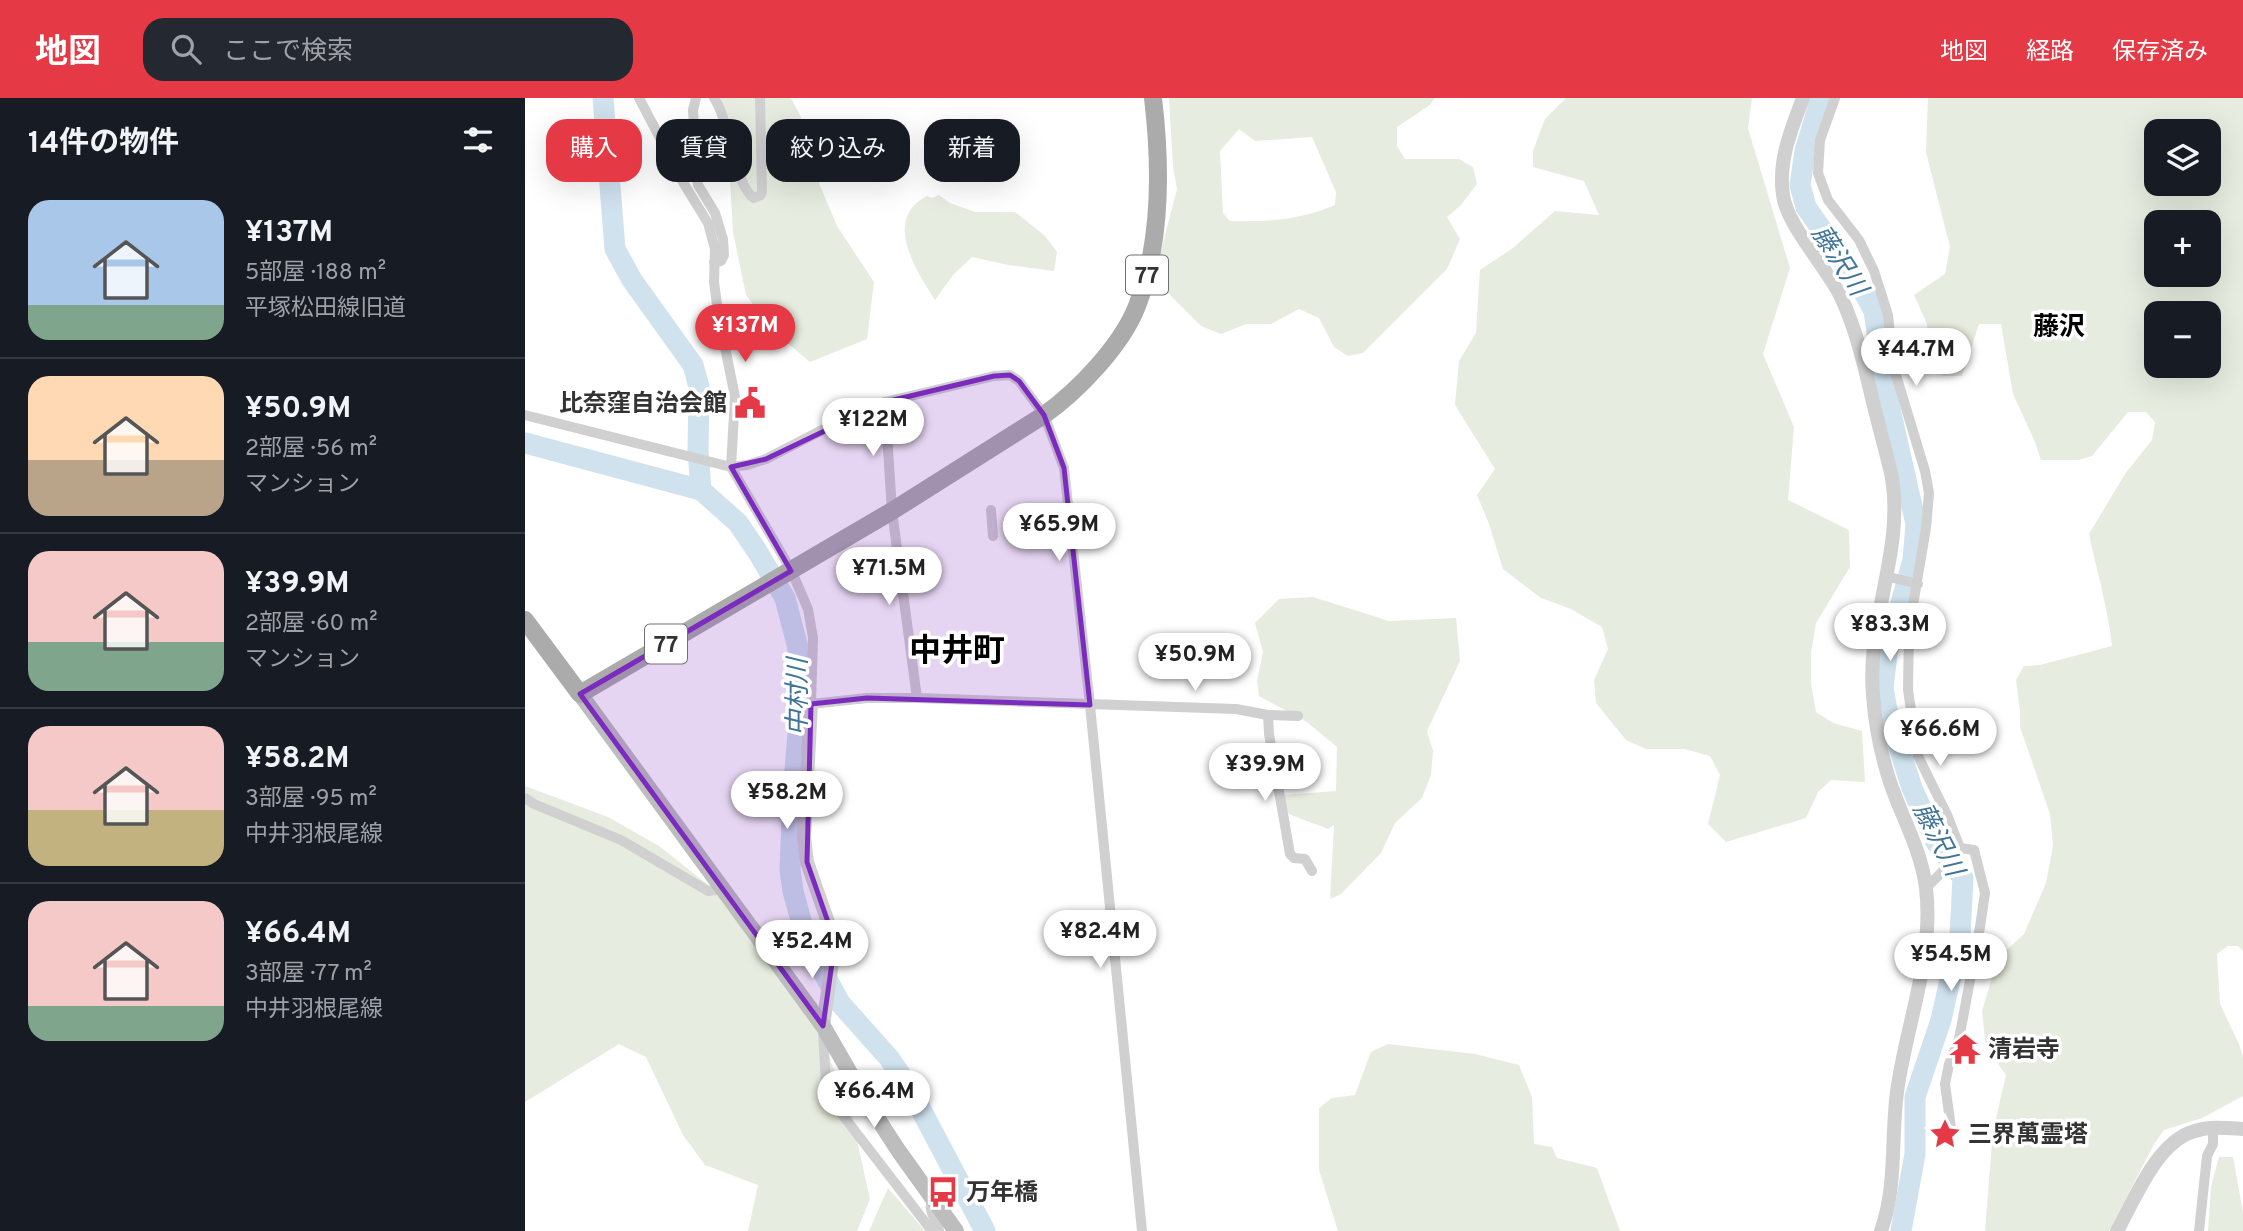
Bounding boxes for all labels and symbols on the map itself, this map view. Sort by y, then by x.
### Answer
water label: 藤沢川 [1803,220,1875,306]
road number: 77 [1126,256,1168,294]
pin: ¥137M [696,304,794,364]
district label: 藤沢 [2033,312,2085,345]
pin: ¥44.7M [1859,328,1973,388]
public building icon: 比奈窪自治会館 [733,386,767,420]
place label: 比奈窪自治会館 [559,390,727,420]
pin: ¥122M [824,398,922,458]
pin: ¥65.9M [1002,504,1116,563]
pin: ¥71.5M [832,547,946,607]
pin: ¥83.3M [1833,603,1947,663]
road number: 77 [645,624,687,664]
district label: 中井町 [909,633,1005,673]
pin: ¥50.9M [1138,634,1252,693]
water label: 中村川 [783,655,816,736]
pin: ¥66.6M [1883,708,1997,768]
pin: ¥39.9M [1208,744,1322,803]
pin: ¥58.2M [730,772,844,831]
water label: 藤沢川 [1904,798,1971,885]
pin: ¥82.4M [1043,910,1157,970]
pin: ¥52.4M [755,920,869,980]
pin: ¥54.5M [1894,934,2008,993]
temple icon: 清岩寺 [1948,1032,1982,1066]
place label: 清岩寺 [1988,1036,2060,1066]
pin: ¥66.4M [817,1070,931,1130]
place icon: 三界萬霊塔 [1928,1117,1962,1151]
place label: 三界萬霊塔 [1968,1121,2088,1151]
bus stop icon: 万年橋 [926,1175,960,1209]
place label: 万年橋 [966,1179,1038,1209]

